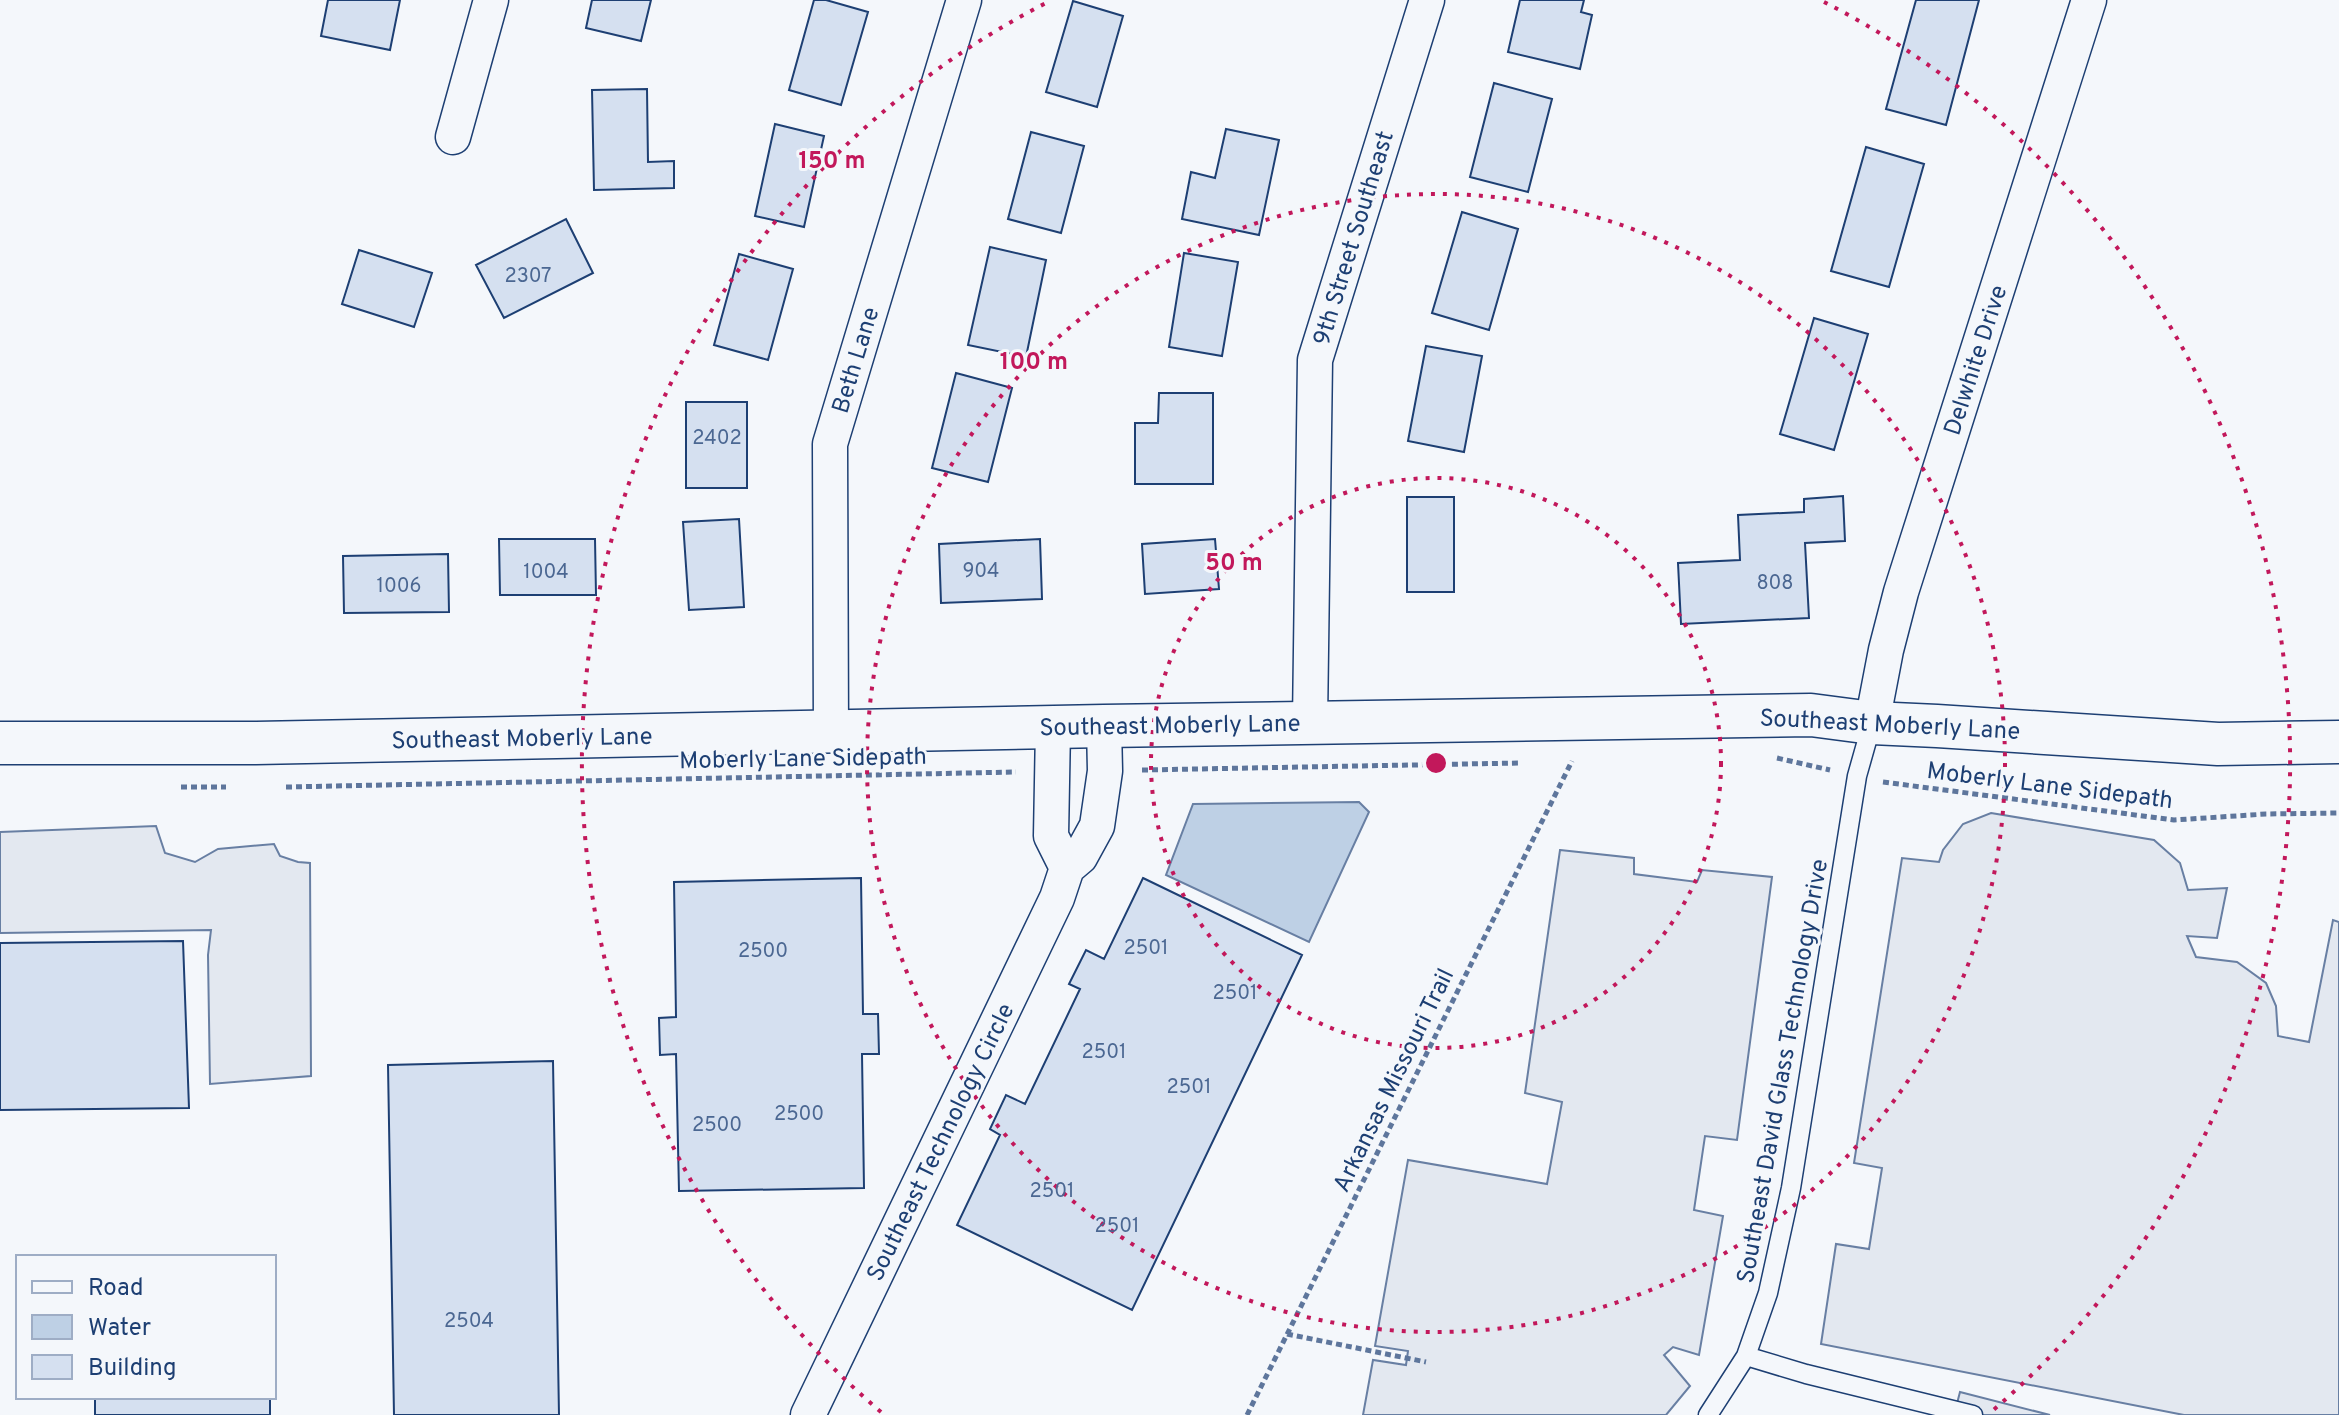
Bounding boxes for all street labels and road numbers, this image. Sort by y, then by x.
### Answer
street label: 9th Street Southeast [1308,128,1402,349]
street label: Delwhite Drive [1938,282,2015,440]
street label: Beth Lane [827,304,887,417]
street label: Southeast Moberly Lane [1759,704,2021,748]
street label: Southeast Moberly Lane [1039,710,1301,744]
street label: Southeast Moberly Lane [391,723,653,757]
street label: Moberly Lane Sidepath [679,743,927,777]
street label: Moberly Lane Sidepath [1925,757,2175,817]
street label: Southeast David Glass Technology Drive [1732,857,1836,1286]
street label: Arkansas Missouri Trail [1328,964,1462,1198]
street label: Southeast Technology Circle [861,999,1022,1287]

